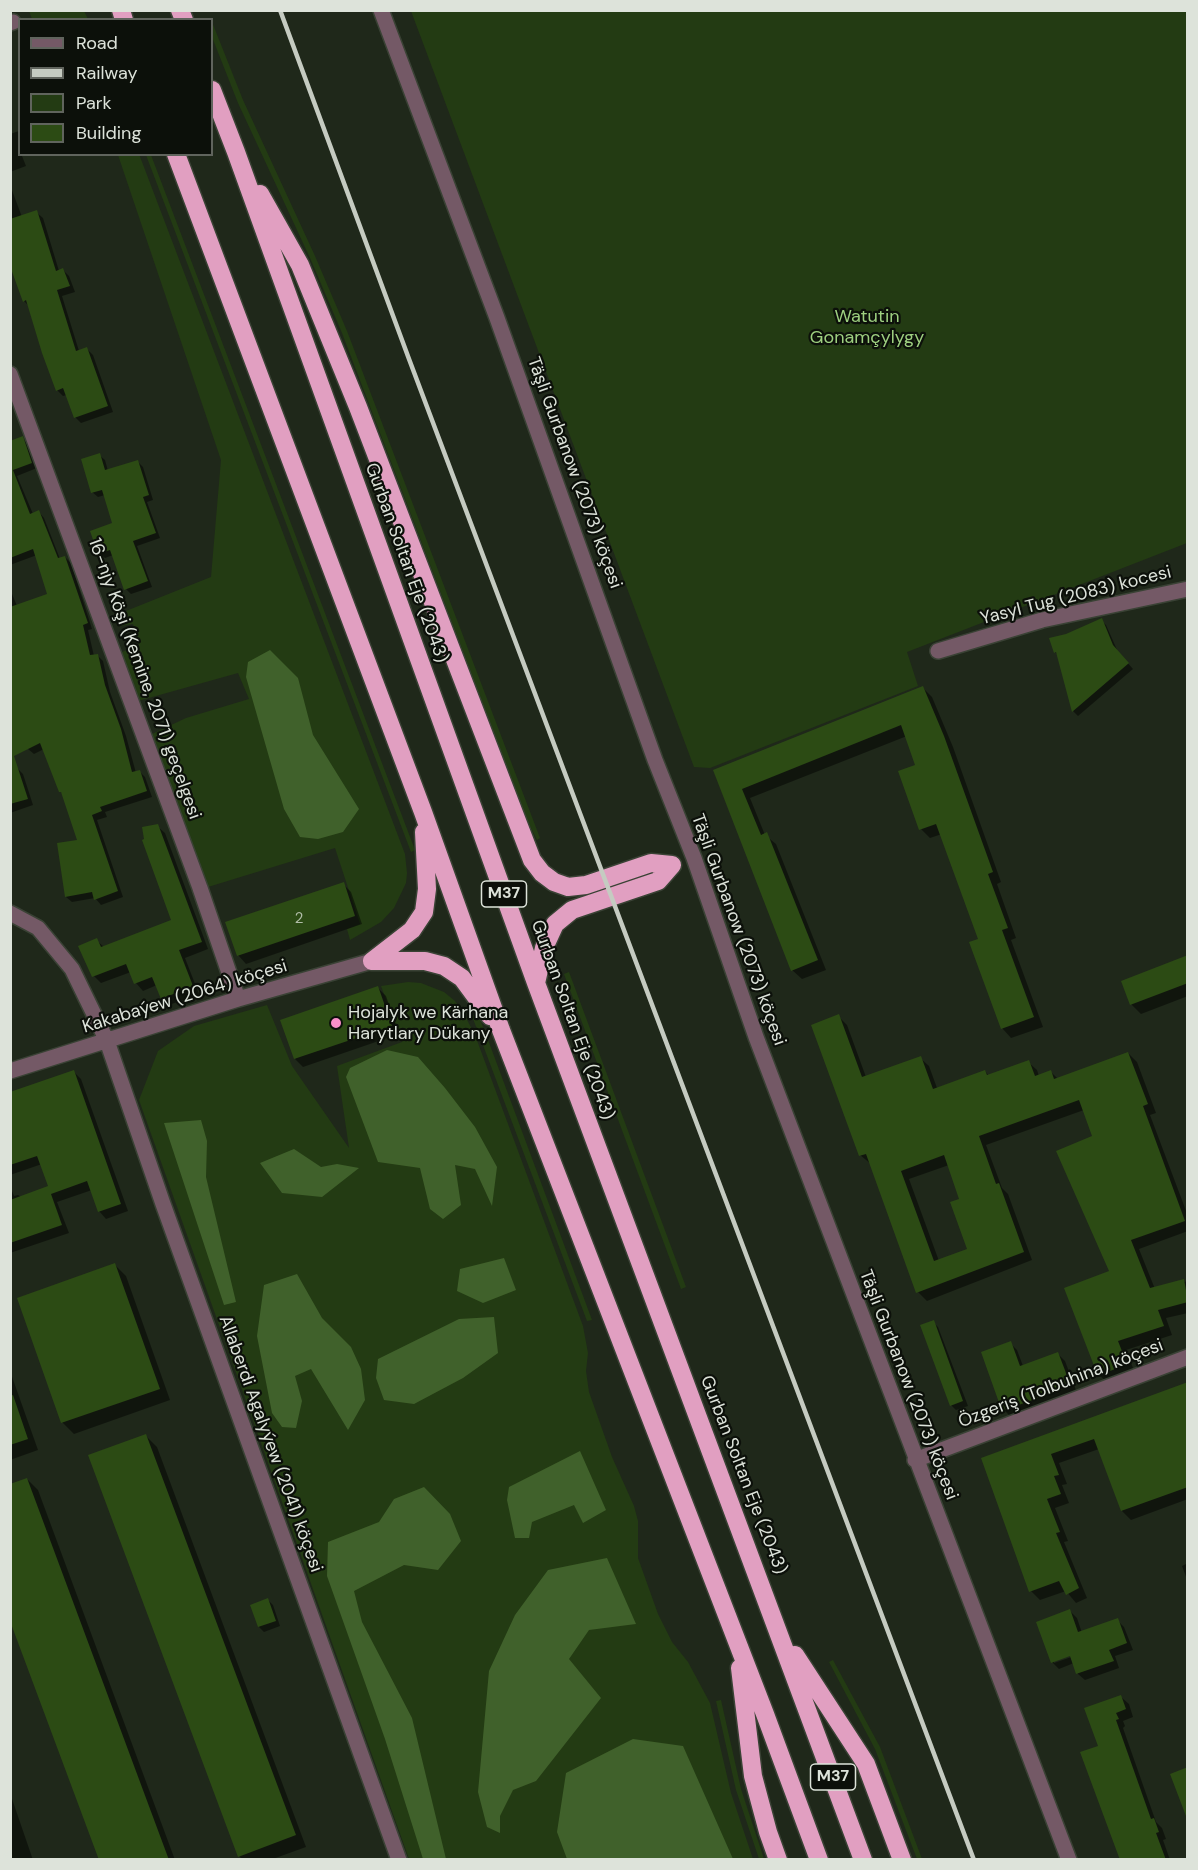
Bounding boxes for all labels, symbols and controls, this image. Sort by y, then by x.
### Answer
legend [18,18,213,156]
text: Road [76,31,118,55]
text: Railway [76,61,138,85]
text: Park [76,91,112,115]
text: Building [76,121,141,145]
park label: Watutin Gonamçylygy [810,306,924,348]
street label: Täşli Gurbanow (2073) köçesi [522,354,626,592]
street label: Gurban Soltan Eje (2043) [360,460,452,666]
street label: 16-njy Köşi (Kemine, 2071) geçelgesi [83,536,205,822]
street label: Yasyl Tug (2083) kocesi [978,562,1174,630]
street label: Täşli Gurbanow (2073) köçesi [686,811,790,1049]
road number: M37 [482,881,526,907]
house number: 2 [295,910,303,928]
street label: Gurban Soltan Eje (2043) [526,917,618,1123]
street label: Kakabaýew (2064) köçesi [80,956,290,1038]
place label: Hojalyk we Kärhana Harytlary Dükany [348,1002,508,1044]
marker: Hojalyk we Kärhana Harytlary Dükany [329,1016,343,1030]
street label: Täşli Gurbanow (2073) köçesi [854,1267,962,1503]
street label: Allaberdi Agalyýew (2041) köçesi [213,1313,327,1575]
street label: Özgeriş (Tolbuhina) köçesi [956,1335,1166,1433]
street label: Gurban Soltan Eje (2043) [695,1373,791,1577]
road number: M37 [810,1764,856,1790]

